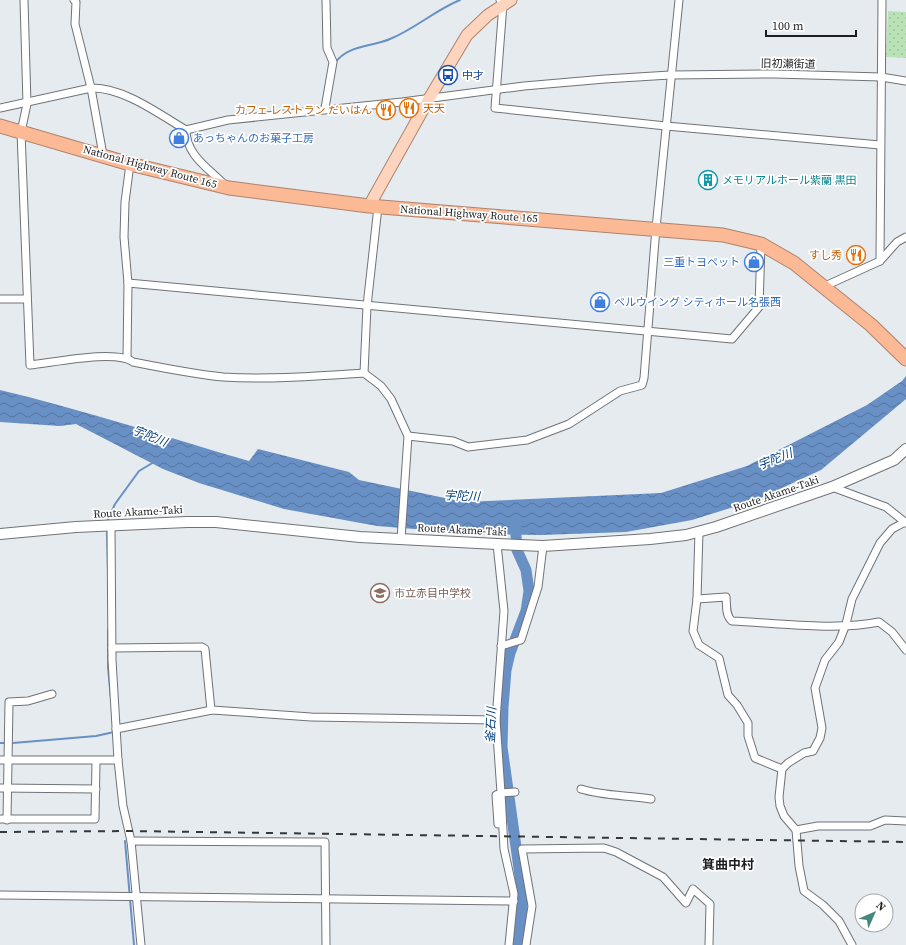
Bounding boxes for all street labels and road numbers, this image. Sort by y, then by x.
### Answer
street label: 旧初瀬街道 [760,56,816,72]
street label: National Highway Route 165 [81,142,219,192]
street label: National Highway Route 165 [400,202,539,226]
street label: Route Akame-Taki [731,472,821,516]
street label: Route Akame-Taki [93,502,183,522]
street label: Route Akame-Taki [417,520,507,540]

